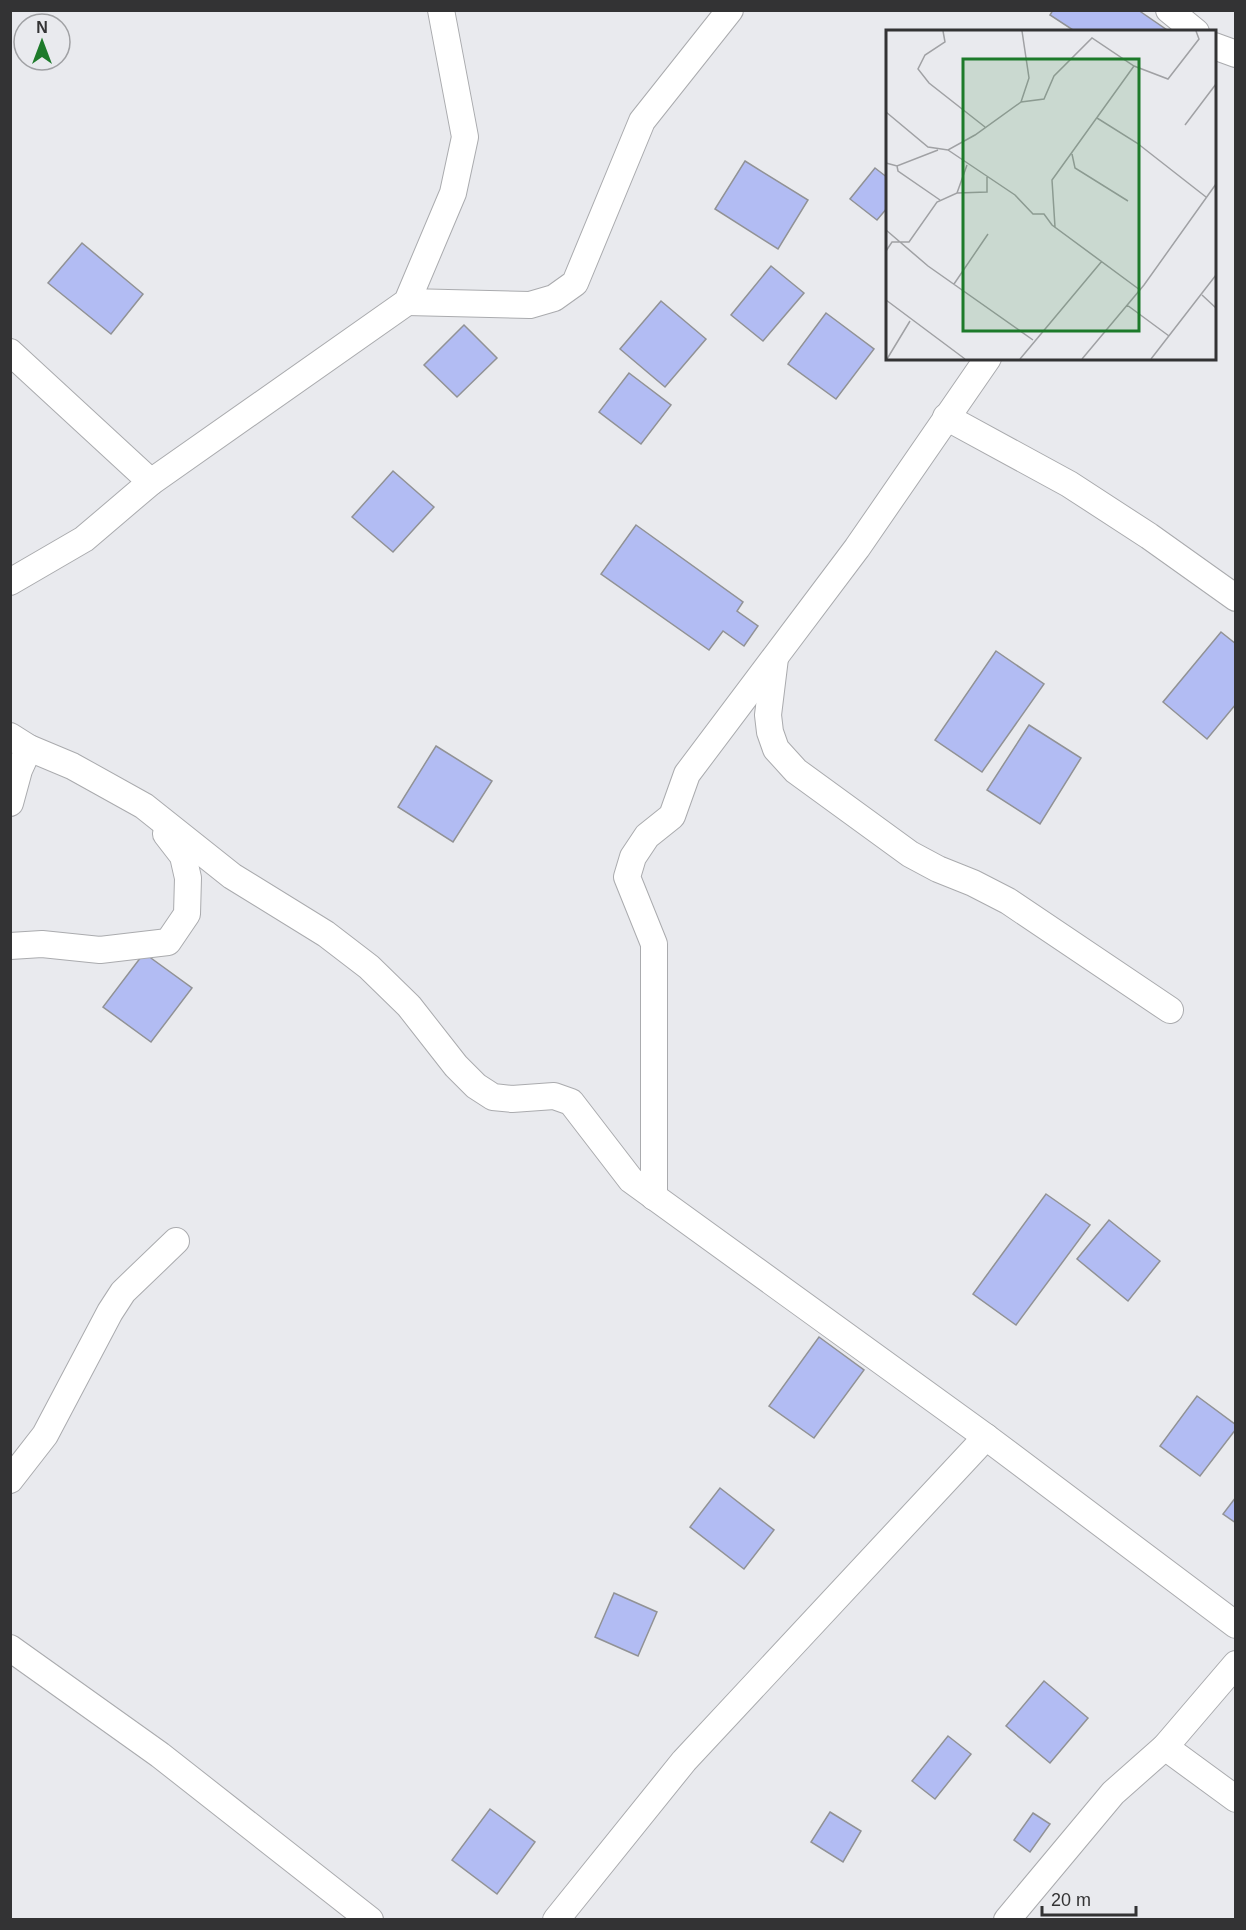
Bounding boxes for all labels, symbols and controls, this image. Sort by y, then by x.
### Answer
north arrow [12,12,72,72]
text: N [36,19,48,36]
inset map [886,30,1216,360]
scale bar [1042,1879,1136,1917]
text: 20 m [1051,1890,1091,1910]

